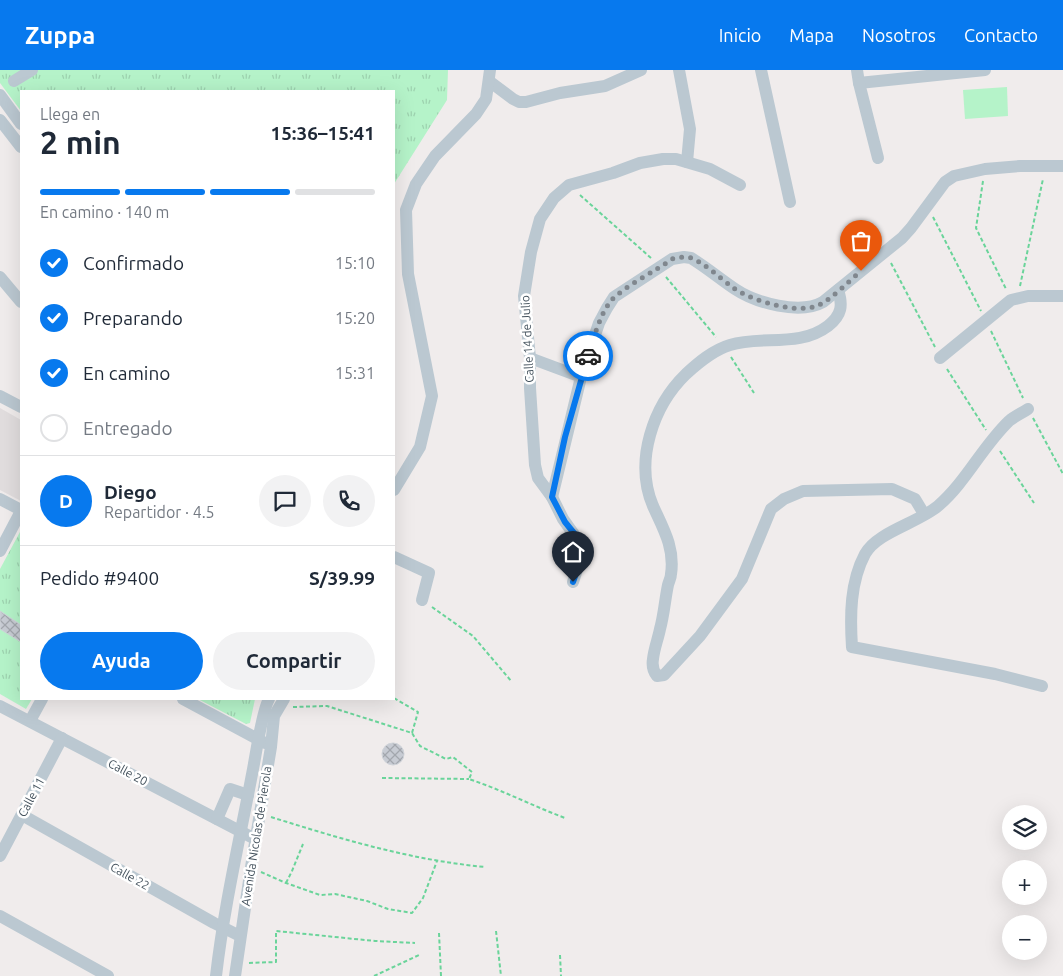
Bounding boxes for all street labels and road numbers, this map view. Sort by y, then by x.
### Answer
street label: Calle 14 de Julio [518,295,536,383]
street label: Calle 20 [106,756,150,788]
street label: Avenida Nicolas de Pierola [239,765,273,907]
street label: Calle 11 [15,775,47,819]
street label: Calle 22 [108,860,152,892]

